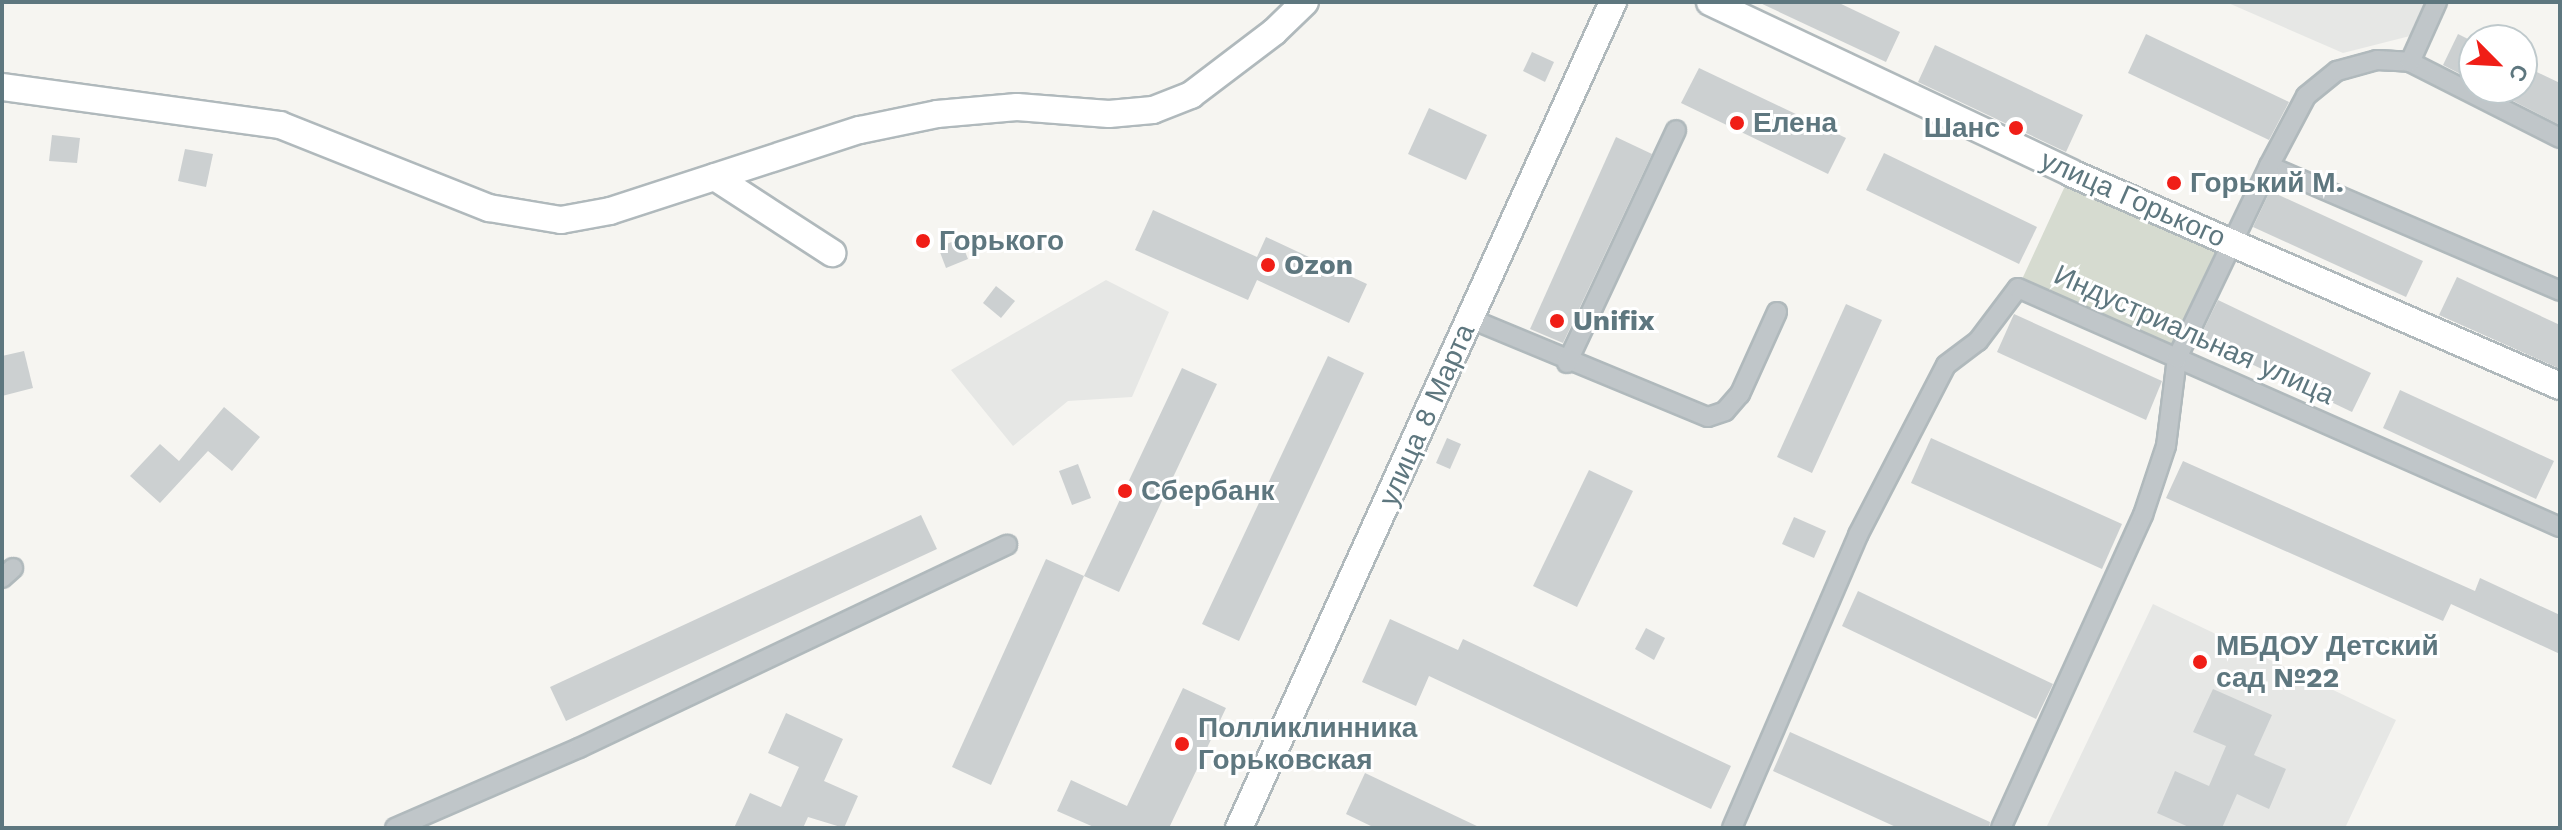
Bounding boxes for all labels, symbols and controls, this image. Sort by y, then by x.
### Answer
north arrow [2458,24,2538,104]
text: С [2504,61,2533,85]
place label: Елена [1753,106,1837,140]
place label: Шанс [1924,111,2000,145]
marker: Елена [1728,114,1746,132]
marker: Шанс [2007,119,2025,137]
street label: улица Горького [2035,143,2231,255]
place label: Горький М. [2190,166,2344,200]
marker: Горький М. [2165,174,2183,192]
place label: Горького [939,224,1064,258]
marker: Горького [914,232,932,250]
place label: Ozon [1284,248,1353,282]
marker: Ozon [1259,256,1277,274]
street label: Индустриальная улица [2049,258,2339,412]
place label: Unifix [1573,304,1655,338]
marker: Unifix [1548,312,1566,330]
street label: улица 8 Марта [1372,319,1482,511]
place label: Сбербанк [1141,474,1275,508]
marker: Сбербанк [1116,482,1134,500]
place label: МБДОУ Детский сад №22 [2216,629,2439,695]
marker: МБДОУ Детский сад №22 [2191,653,2209,671]
place label: Полликлинника Горьковская [1198,711,1417,777]
marker: Полликлинника Горьковская [1173,735,1191,753]

